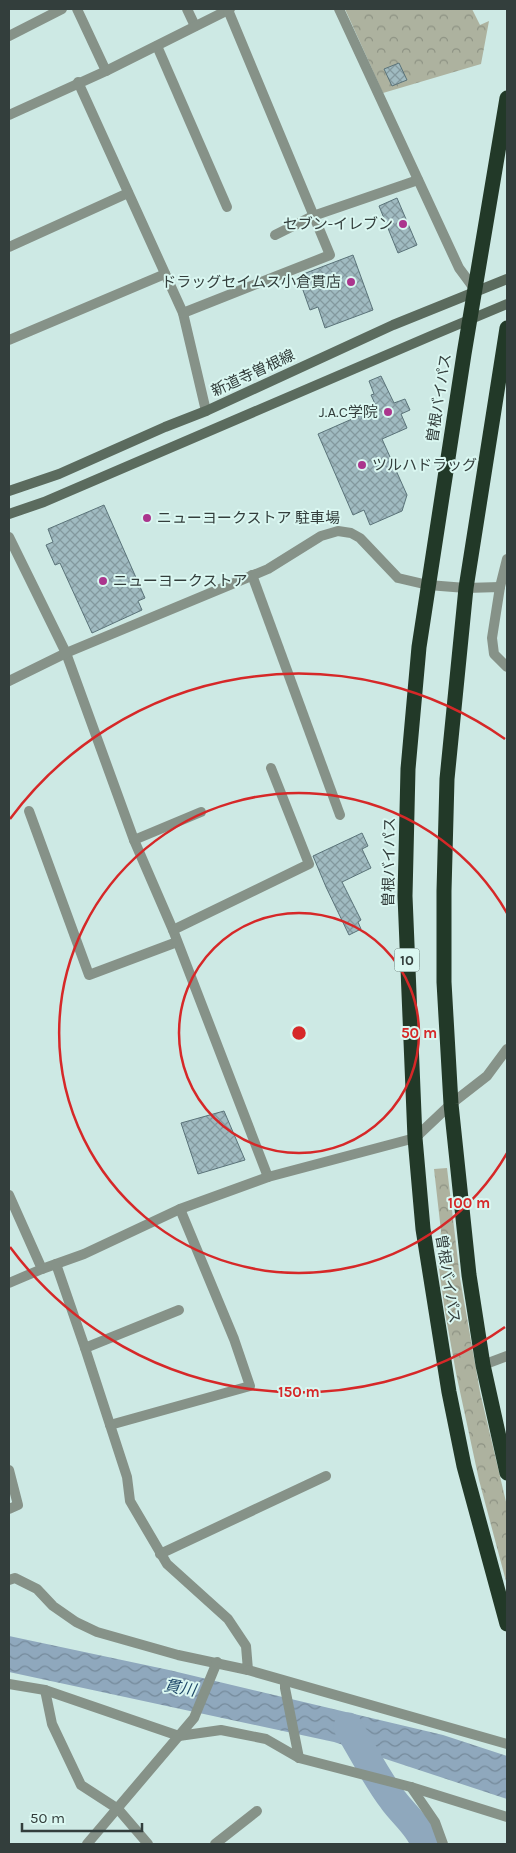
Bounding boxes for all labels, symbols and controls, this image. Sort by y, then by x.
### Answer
place label: セブン-イレブン [283,215,393,233]
marker: セブン-イレブン [397,218,409,230]
place label: ドラッグセイムス小倉貫店 [161,273,341,291]
marker: ドラッグセイムス小倉貫店 [345,276,357,288]
street label: 新道寺曽根線 [208,346,298,400]
street label: 曽根バイパス [423,352,455,444]
place label: J.A.C学院 [319,403,378,421]
marker: J.A.C学院 [382,406,394,418]
place label: ツルハドラッグ [372,456,477,474]
marker: ツルハドラッグ [356,459,368,471]
place label: ニューヨークストア 駐車場 [157,509,340,527]
marker: ニューヨークストア 駐車場 [141,512,153,524]
place label: ニューヨークストア [113,572,248,590]
marker: ニューヨークストア [97,575,109,587]
street label: 曽根バイパス [379,817,399,907]
road number: 10 [394,948,420,972]
centre of rings [290,1024,308,1042]
text: 50 m [401,1024,437,1042]
text: 100 m [448,1194,490,1212]
street label: 曽根バイパス [432,1233,464,1325]
text: 150 m [278,1383,320,1401]
water label: 貫川 [162,1675,199,1700]
scale bar [22,1800,142,1832]
text: 50 m [30,1809,65,1827]

